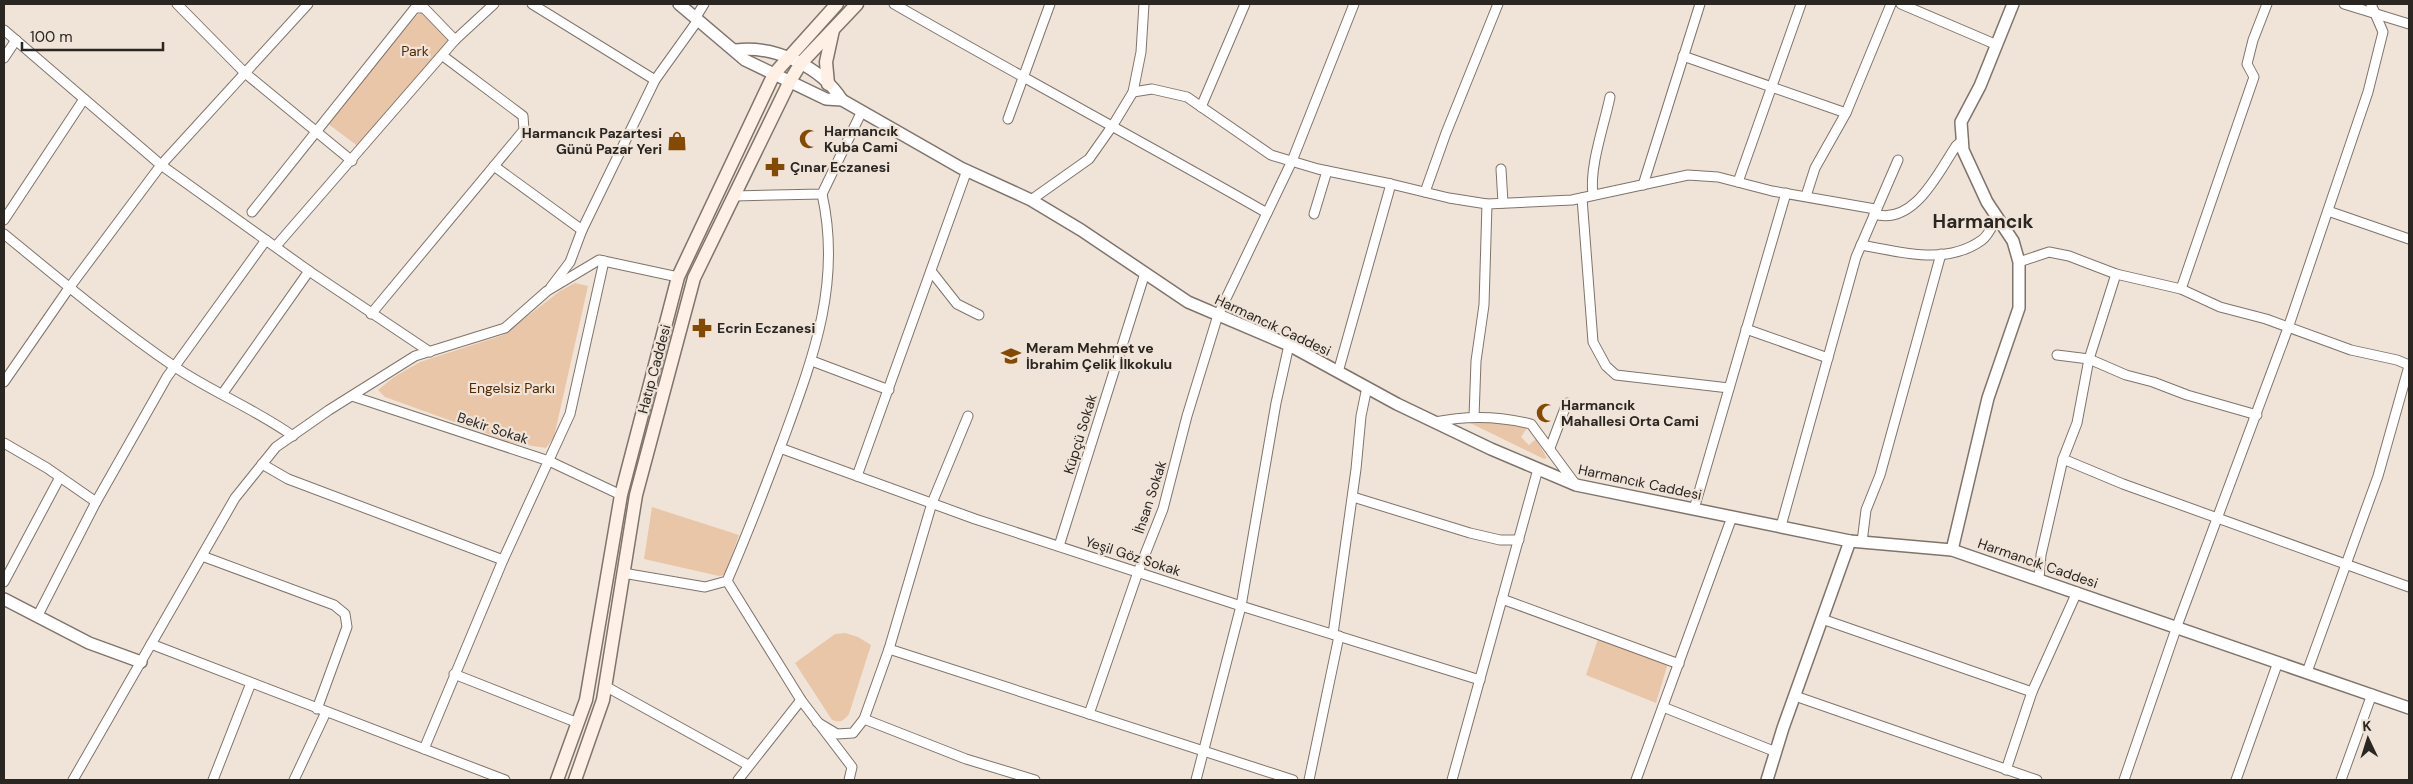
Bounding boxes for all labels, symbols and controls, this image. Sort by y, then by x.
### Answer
scale bar [22,20,164,52]
text: 100 m [30,27,73,47]
park label: Park [401,42,429,60]
place label: Harmancık Kuba Cami [824,122,898,156]
place label: Harmancık Pazartesi Günü Pazar Yeri [522,124,662,158]
mosque icon: Harmancık Kuba Cami [798,128,820,150]
shop icon: Harmancık Pazartesi Günü Pazar Yeri [666,130,688,152]
pharmacy icon: Çınar Eczanesi [764,156,786,178]
place label: Çınar Eczanesi [790,158,890,176]
district label: Harmancık [1933,209,2033,234]
street label: Harmancık Caddesi [1212,290,1334,360]
pharmacy icon: Ecrin Eczanesi [691,317,713,339]
place label: Ecrin Eczanesi [717,319,815,337]
street label: Hatıp Caddesi [633,322,675,416]
place label: Meram Mehmet ve İbrahim Çelik İlkokulu [1026,339,1172,373]
school or university icon: Meram Mehmet ve İbrahim Çelik İlkokulu [1000,345,1022,367]
park label: Engelsiz Parkı [469,379,555,397]
street label: Küpçü Sokak [1059,392,1101,476]
place label: Harmancık Mahallesi Orta Cami [1561,396,1699,430]
mosque icon: Harmancık Mahallesi Orta Cami [1535,402,1557,424]
street label: Bekir Sokak [455,408,531,448]
street label: İhsan Sokak [1130,458,1170,536]
street label: Harmancık Caddesi [1577,460,1703,504]
street label: Yeşil Göz Sokak [1083,532,1183,580]
street label: Harmancık Caddesi [1976,534,2100,592]
north arrow [2343,714,2393,764]
text: K [2362,717,2372,735]

